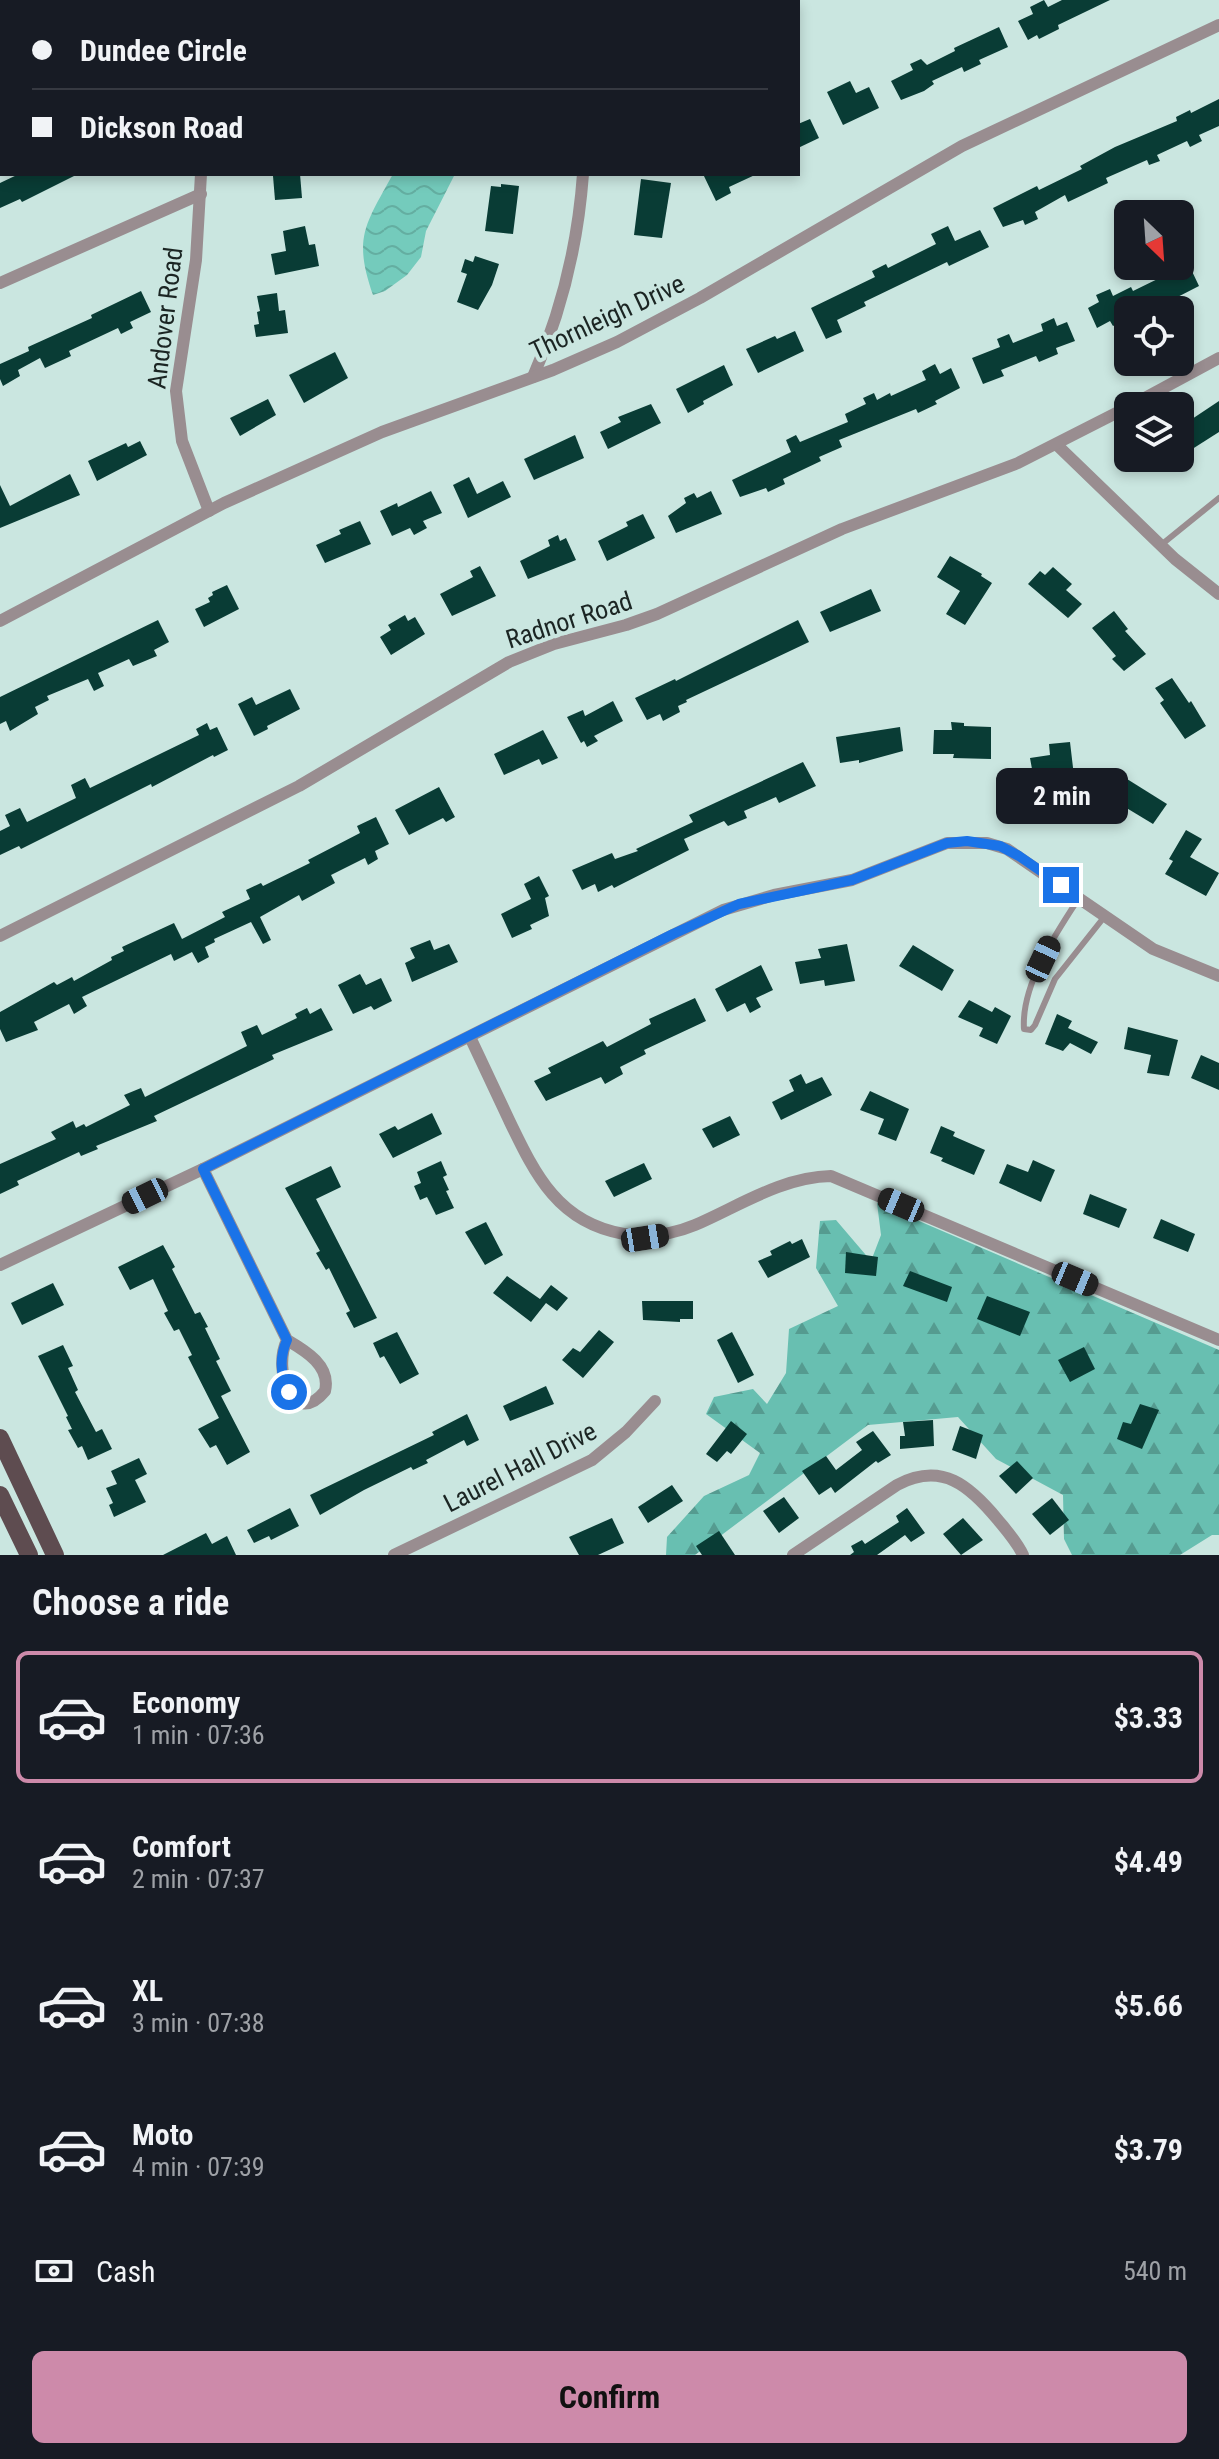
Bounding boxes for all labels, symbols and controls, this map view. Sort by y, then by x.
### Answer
text: Dundee Circle [80,33,247,68]
text: Dickson Road [80,110,243,145]
north arrow [1114,200,1194,280]
map controls [1114,200,1194,472]
street label: Andover Road [141,245,189,391]
street label: Thornleigh Drive [525,268,689,366]
button: locate [1114,296,1194,376]
button: layers [1114,392,1194,472]
street label: Radnor Road [502,586,636,654]
callout: 2 min [995,769,1127,825]
text: 2 min [1033,781,1091,811]
route end [1043,867,1079,903]
car [1022,932,1064,986]
car [118,1175,172,1217]
car [874,1185,928,1225]
car [619,1222,671,1254]
car [1048,1259,1102,1299]
route start [271,1374,307,1410]
street label: Laurel Hall Drive [439,1416,601,1518]
text: Choose a ride [32,1582,229,1624]
icon: car [36,1681,108,1753]
text: Economy [132,1685,240,1720]
text: $3.33 [1114,1700,1183,1735]
text: 1 min · 07:36 [132,1720,265,1750]
icon: car [36,1825,108,1897]
text: Comfort [132,1829,231,1864]
text: $4.49 [1114,1844,1183,1879]
text: 2 min · 07:37 [132,1864,265,1894]
icon: car [36,1969,108,2041]
text: XL [132,1973,163,2008]
text: $5.66 [1114,1988,1183,2023]
text: 3 min · 07:38 [132,2008,265,2038]
icon: car [36,2113,108,2185]
text: Moto [132,2117,193,2152]
text: $3.79 [1114,2132,1183,2167]
text: 4 min · 07:39 [132,2152,265,2182]
icon: cash [32,2249,76,2293]
text: Cash [96,2254,156,2289]
text: 540 m [1123,2256,1187,2286]
button: Confirm [32,2351,1187,2443]

